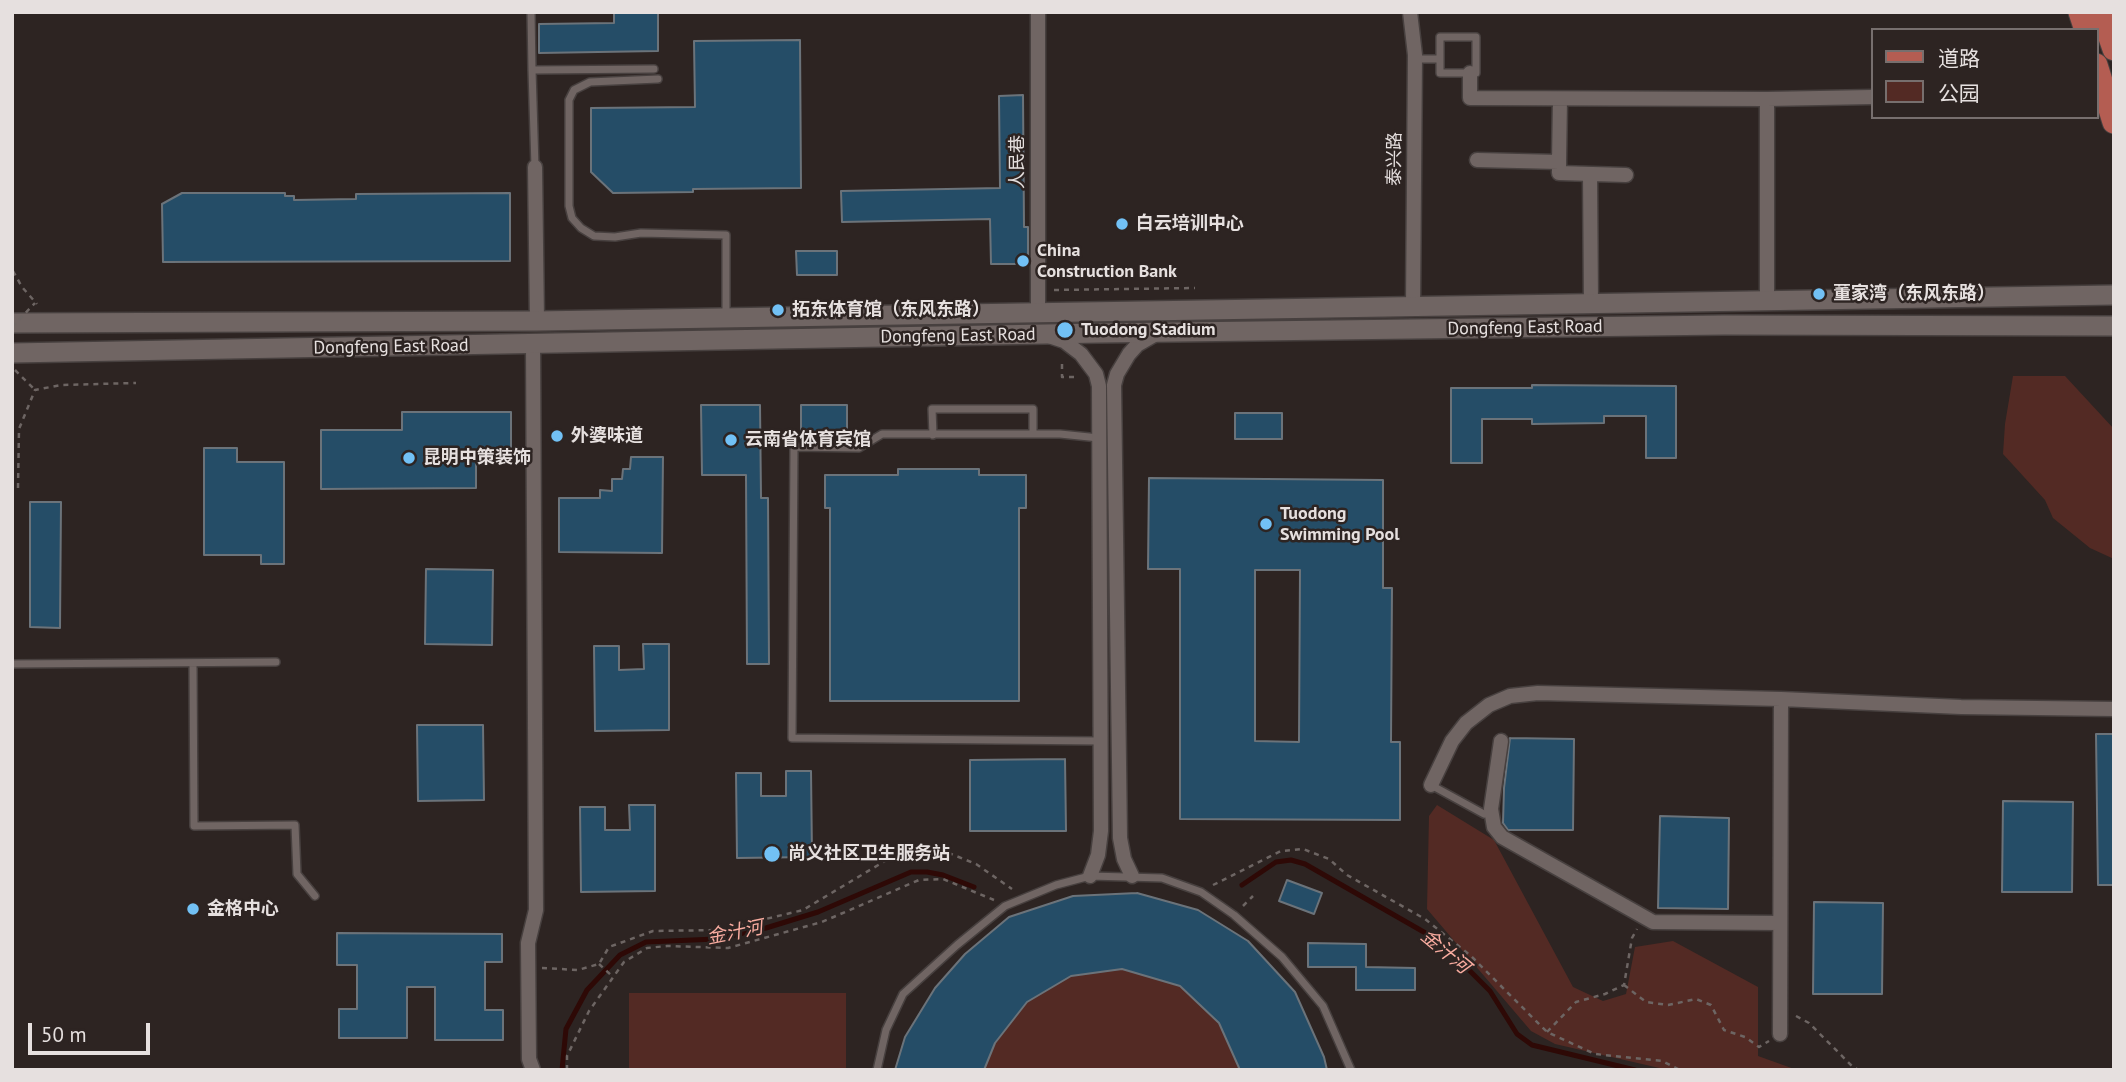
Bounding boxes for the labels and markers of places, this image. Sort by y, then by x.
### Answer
place label: 白云培训中心 [1136,213,1244,235]
marker: 白云培训中心 [1114,216,1130,232]
place label: China Construction Bank [1037,240,1177,282]
marker: China Construction Bank [1015,253,1031,269]
place label: 董家湾（东风东路） [1833,283,1995,305]
marker: 董家湾（东风东路） [1811,286,1827,302]
place label: 拓东体育馆（东风东路） [792,299,990,321]
marker: 拓东体育馆（东风东路） [770,302,786,318]
place label: Tuodong Stadium [1081,319,1216,341]
marker: Tuodong Stadium [1055,320,1075,340]
place label: 外婆味道 [571,425,643,447]
marker: 外婆味道 [549,428,565,444]
place label: 云南省体育宾馆 [745,429,871,451]
marker: 云南省体育宾馆 [723,432,739,448]
place label: 昆明中策装饰 [423,447,531,469]
marker: 昆明中策装饰 [401,450,417,466]
place label: Tuodong Swimming Pool [1280,503,1399,546]
marker: Tuodong Swimming Pool [1258,516,1274,532]
place label: 尚义社区卫生服务站 [788,843,950,865]
marker: 尚义社区卫生服务站 [762,844,782,864]
place label: 金格中心 [207,898,279,920]
marker: 金格中心 [185,901,201,917]

